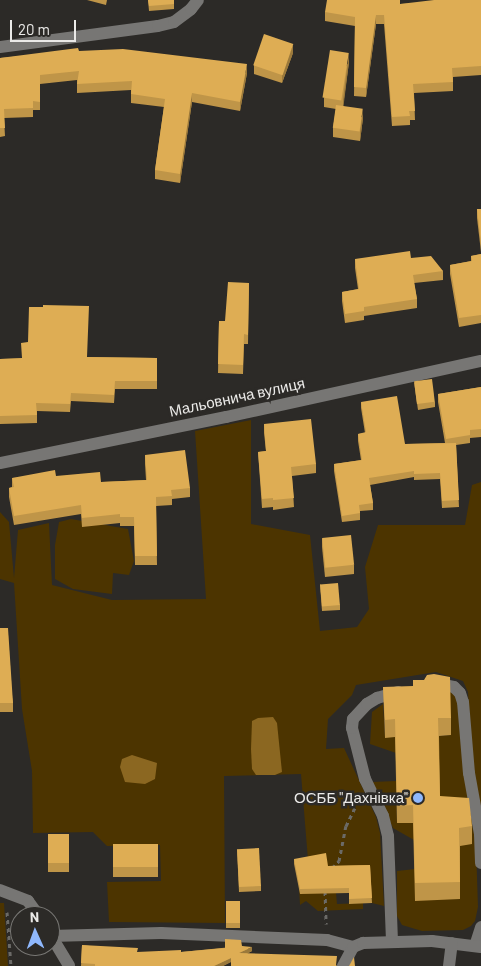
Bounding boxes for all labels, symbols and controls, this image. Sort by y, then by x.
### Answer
scale bar [12,10,79,42]
text: 20 m [18,20,50,38]
street label: Мальовнича вулиця [167,374,307,420]
place label: ОСББ "Дахнівка" [294,789,408,807]
marker: ОСББ "Дахнівка" [412,792,424,804]
north arrow [10,906,60,956]
text: N [30,908,39,925]

